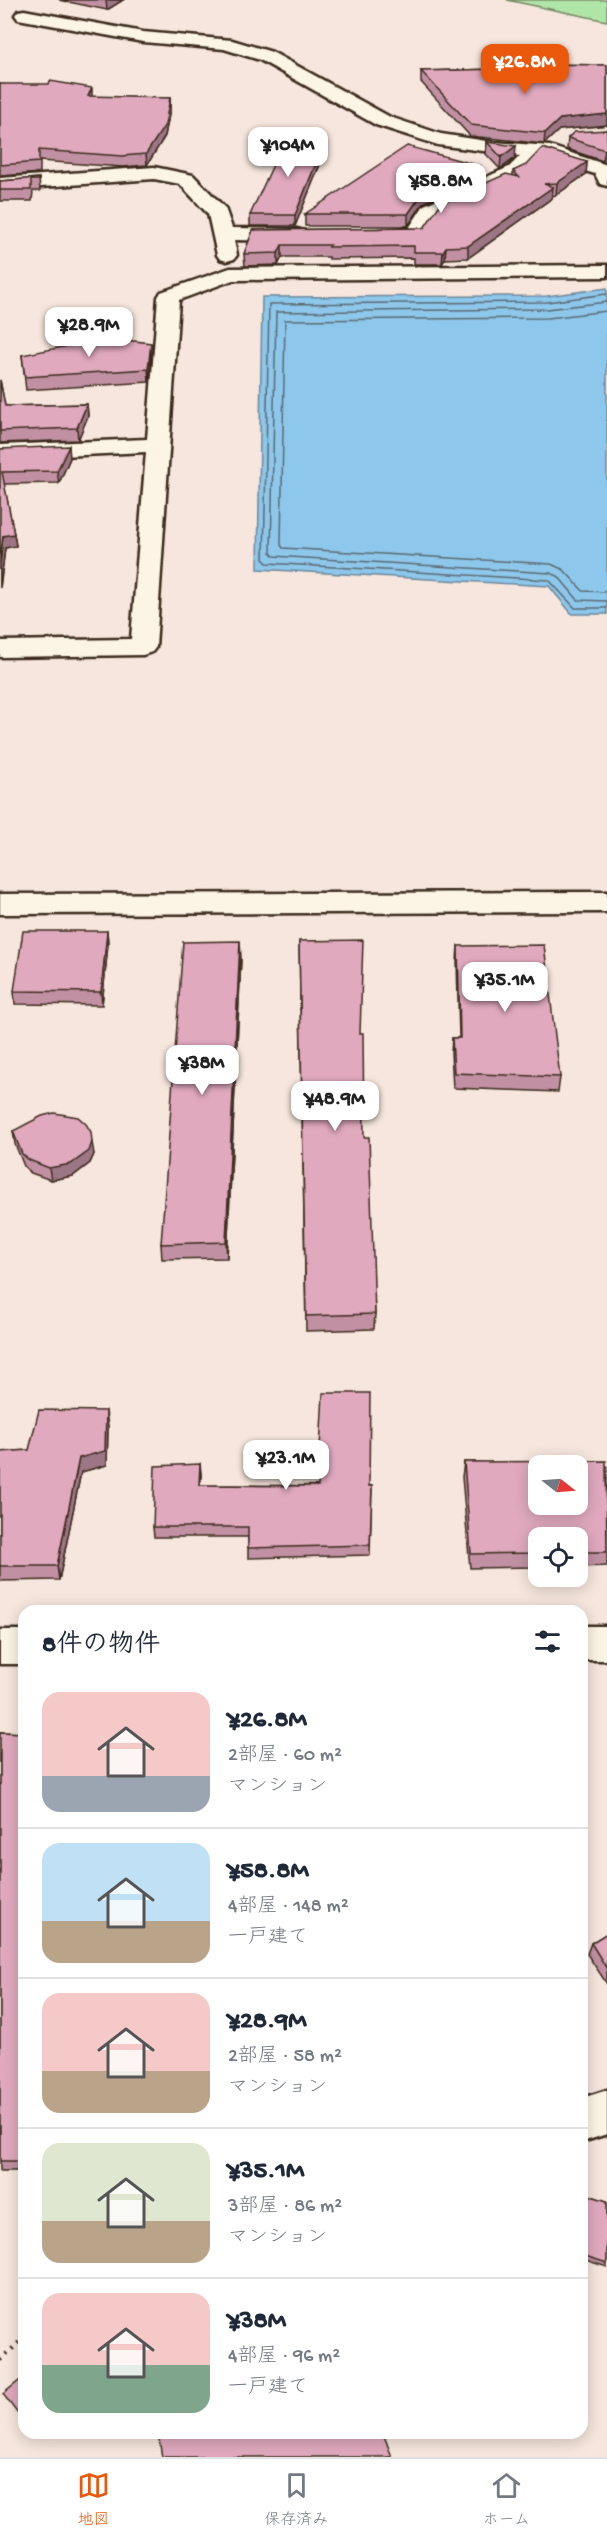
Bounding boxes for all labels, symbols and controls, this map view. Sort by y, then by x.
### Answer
pin: ¥26.8M [476,44,574,95]
text: ¥26.8M [495,52,555,75]
pin: ¥104M [246,127,330,178]
text: ¥104M [262,135,314,158]
pin: ¥58.8M [392,163,490,214]
text: ¥58.8M [410,171,472,194]
pin: ¥28.9M [40,307,138,358]
text: ¥28.9M [59,315,119,338]
pin: ¥35.1M [456,962,554,1013]
text: ¥35.1M [476,970,534,993]
pin: ¥38M [166,1045,238,1096]
text: ¥38M [180,1053,224,1076]
pin: ¥48.9M [286,1081,384,1132]
text: ¥48.9M [305,1089,365,1112]
pin: ¥23.1M [237,1440,335,1491]
text: ¥23.1M [257,1448,315,1471]
north arrow [528,1455,588,1515]
map controls [528,1455,588,1587]
button: locate [528,1527,588,1587]
icon: filters [531,1625,564,1658]
text: 8件の物件 [42,1631,160,1662]
text: ¥26.8M [228,1706,306,1737]
icon: home [90,1716,162,1788]
text: 2部屋 · 60 m² [228,1745,342,1768]
text: マンション [228,1776,327,1799]
text: ¥58.8M [228,1857,308,1888]
icon: home [90,1867,162,1939]
text: 4部屋 · 148 m² [228,1896,349,1919]
text: 一戸建て [228,1927,308,1950]
text: ¥28.9M [228,2007,306,2038]
icon: home [90,2017,162,2089]
text: 2部屋 · 58 m² [228,2046,342,2069]
text: マンション [228,2077,327,2100]
text: ¥35.1M [228,2157,304,2188]
icon: home [90,2167,162,2239]
text: 3部屋 · 86 m² [228,2196,342,2219]
text: マンション [228,2227,327,2250]
text: ¥38M [228,2307,286,2338]
icon: home [90,2317,162,2389]
text: 4部屋 · 96 m² [228,2346,340,2369]
text: 一戸建て [228,2377,308,2400]
tab: 地図 [77,2469,110,2531]
tab: 保存済み [264,2469,328,2531]
tab: ホーム [483,2469,530,2531]

